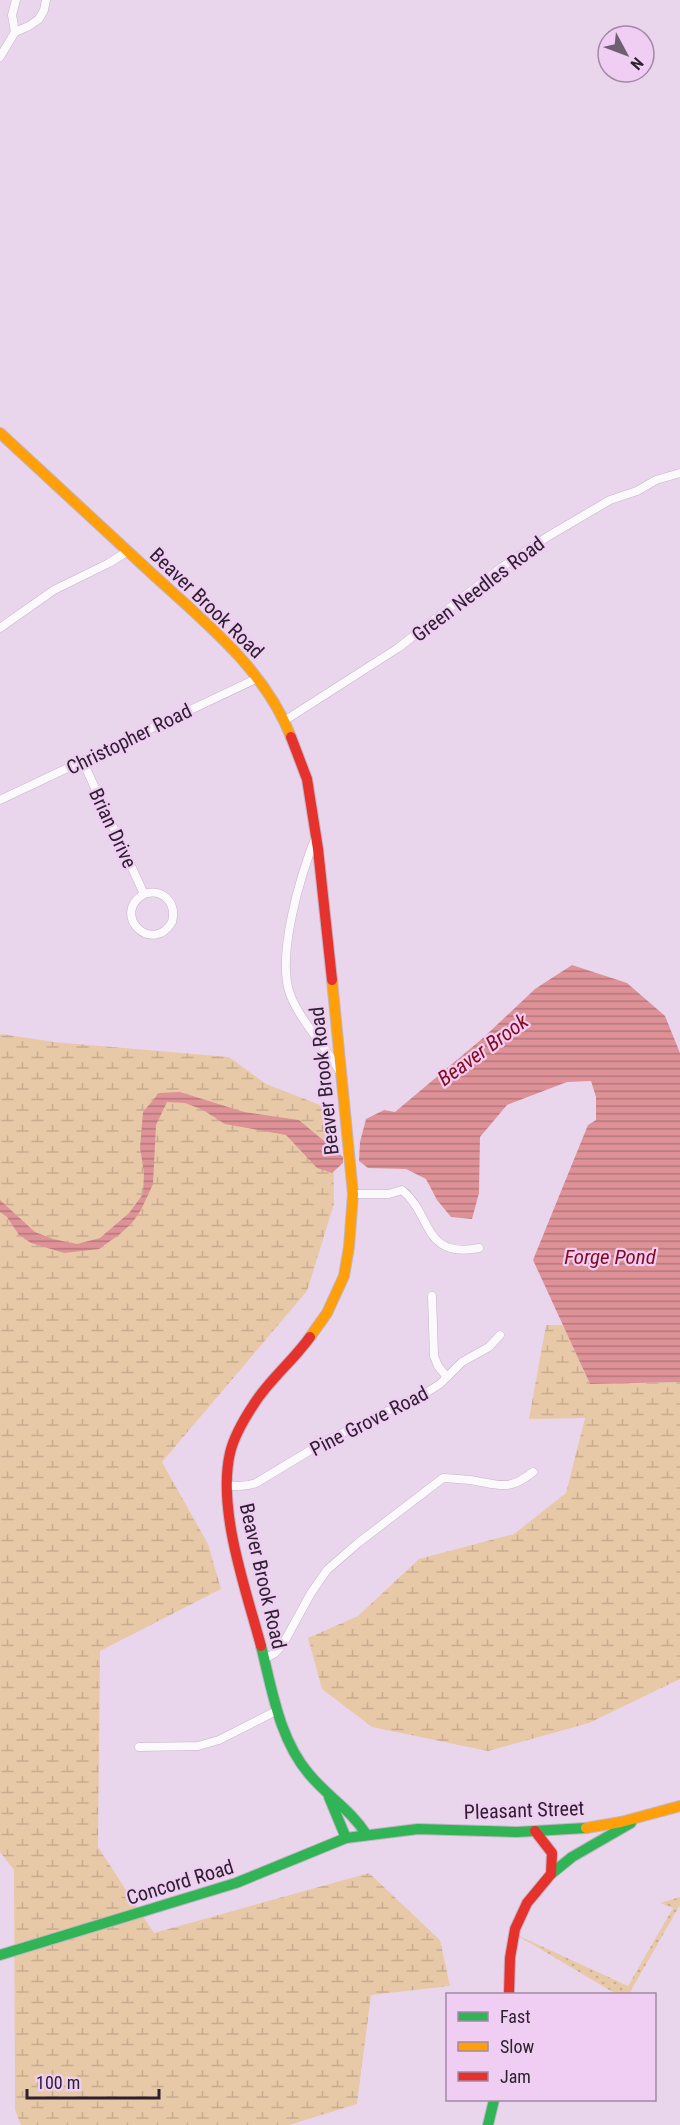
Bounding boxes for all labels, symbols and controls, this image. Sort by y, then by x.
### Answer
north arrow [596,24,656,84]
text: N [627,54,647,73]
street label: Green Needles Road [407,531,549,647]
street label: Beaver Brook Road [145,543,269,663]
street label: Christopher Road [62,698,196,780]
street label: Brian Drive [84,784,142,872]
street label: Beaver Brook Road [304,1006,344,1156]
water label: Beaver Brook [433,1009,534,1091]
water label: Forge Pond [564,1245,657,1269]
street label: Pine Grove Road [306,1381,432,1461]
street label: Beaver Brook Road [235,1501,291,1651]
street label: Pleasant Street [463,1796,585,1824]
street label: Concord Road [123,1854,237,1910]
legend [446,1993,656,2101]
text: Fast [500,2006,531,2027]
text: Slow [500,2036,535,2057]
scale bar [27,2062,159,2100]
text: Jam [500,2066,531,2087]
text: 100 m [36,2072,80,2093]

